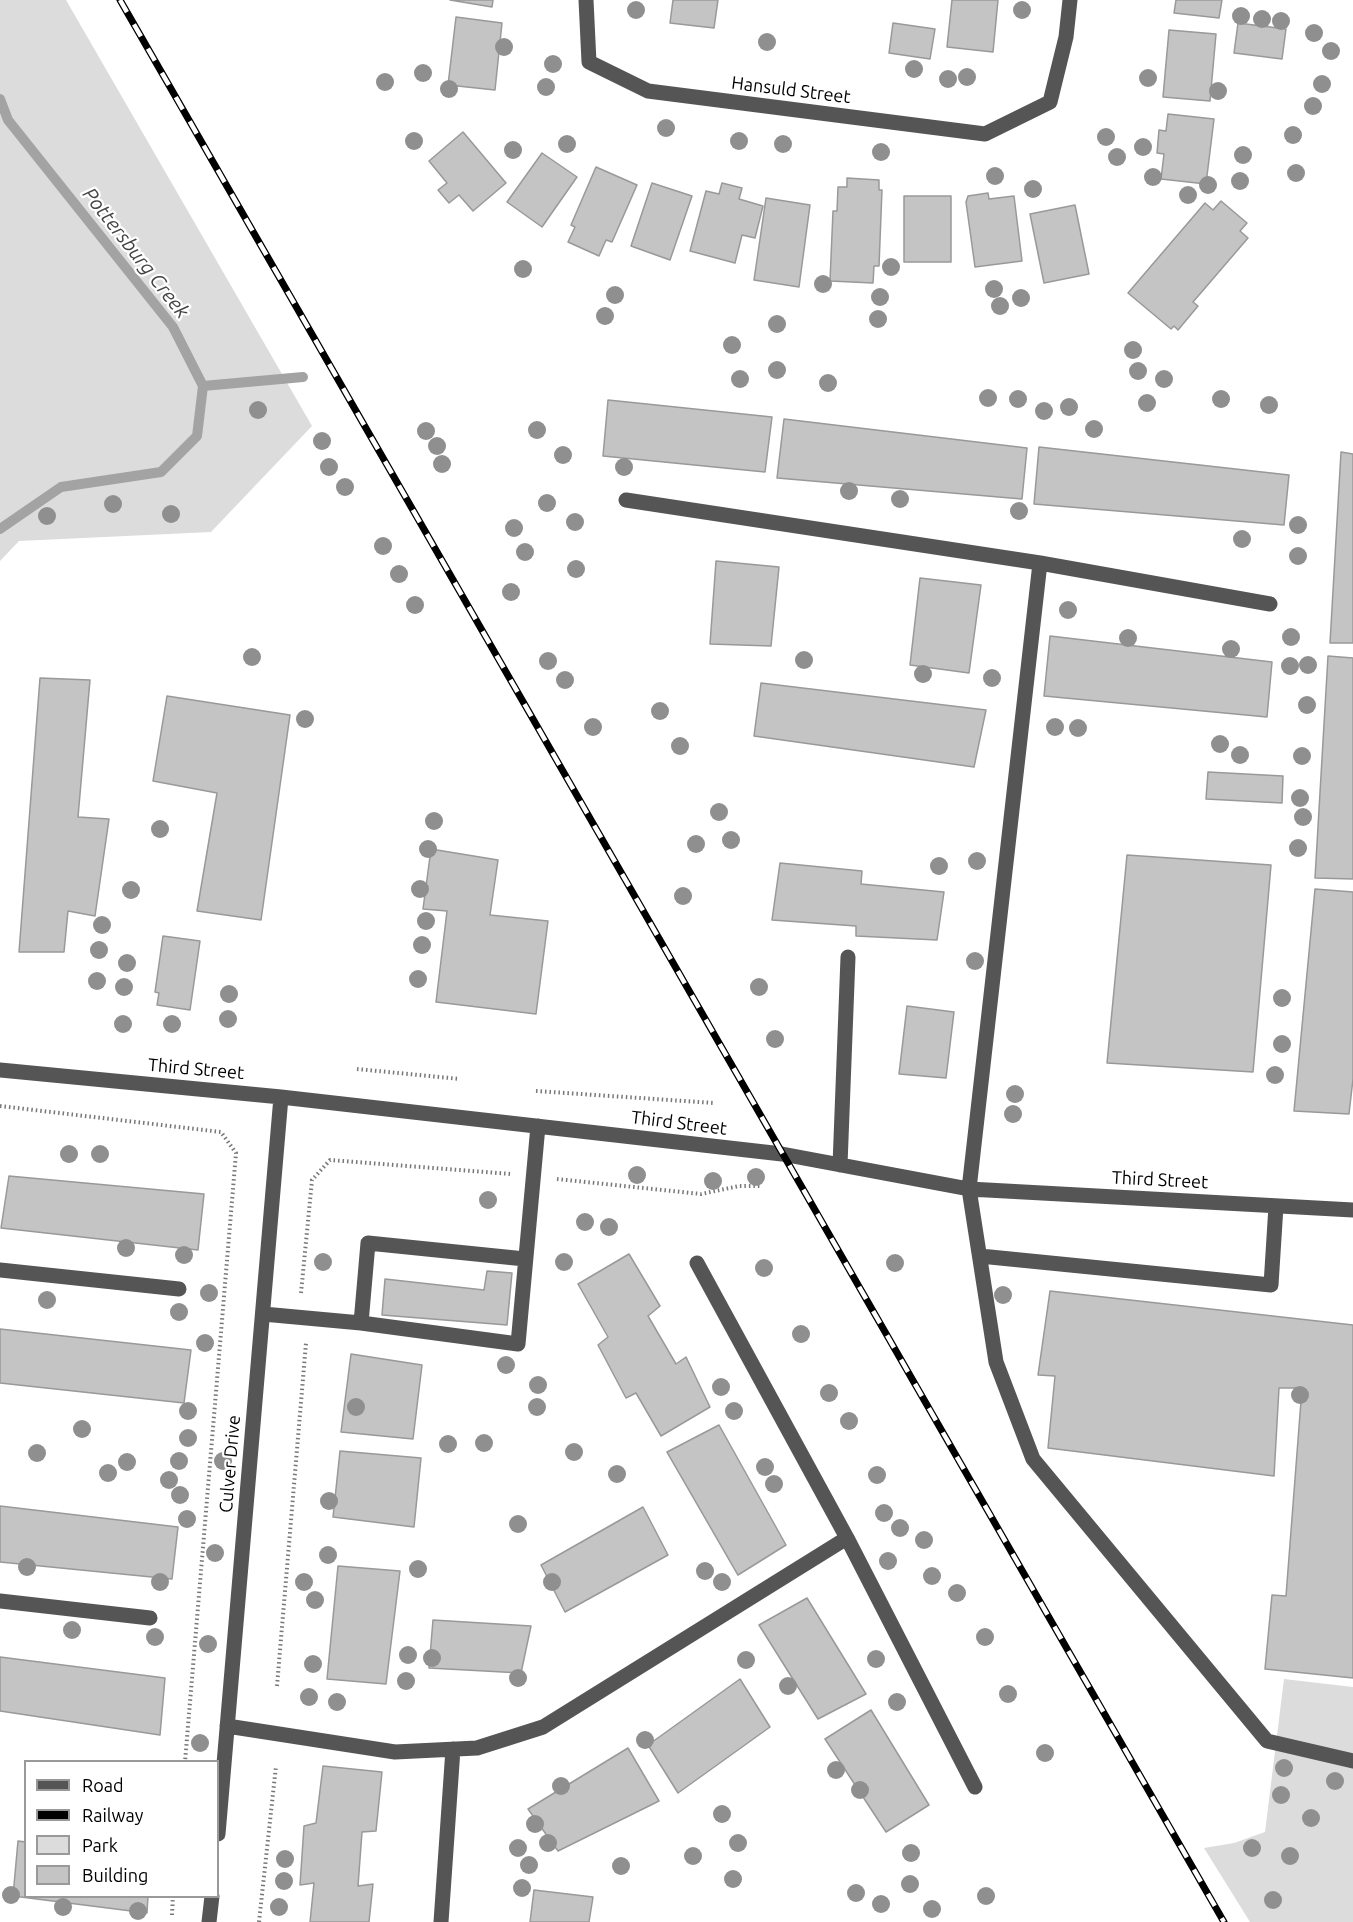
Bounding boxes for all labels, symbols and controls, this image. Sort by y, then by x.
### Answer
street label: Hansuld Street [730,72,852,108]
water label: Pottersburg Creek [77,183,195,323]
street label: Third Street [147,1054,245,1084]
street label: Third Street [630,1106,728,1140]
street label: Third Street [1111,1167,1209,1193]
street label: Culver Drive [215,1414,245,1514]
legend [24,1760,219,1898]
text: Road [82,1775,124,1795]
text: Railway [82,1805,143,1825]
text: Park [82,1835,118,1855]
text: Building [82,1865,148,1885]

